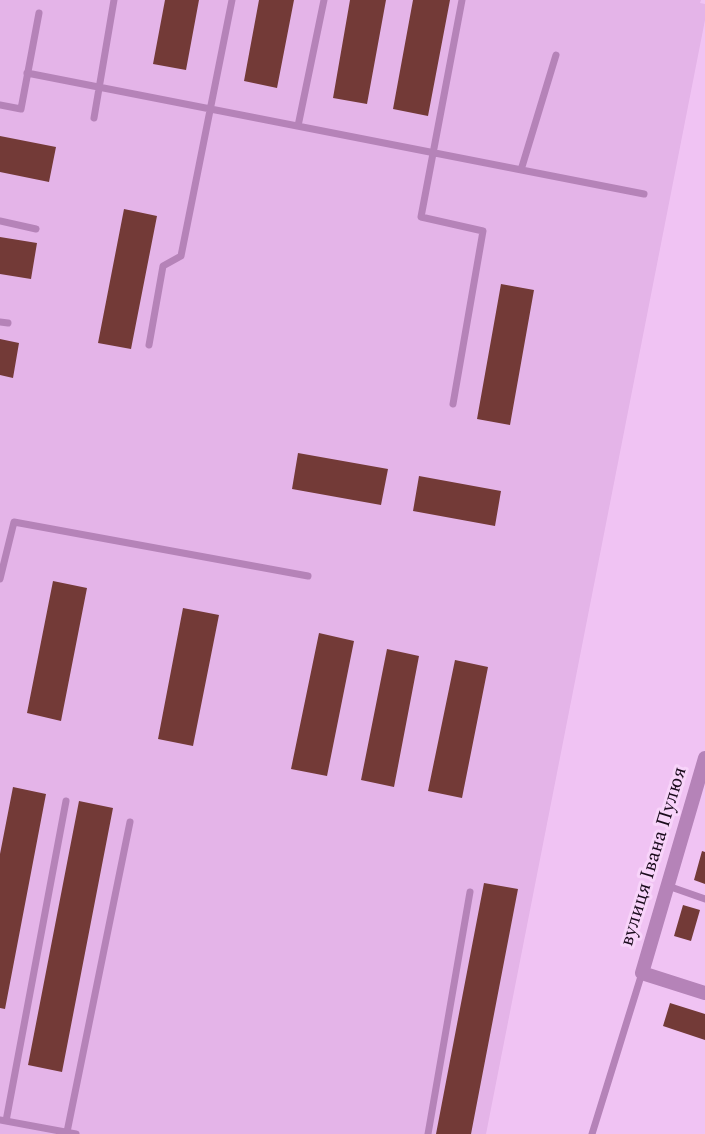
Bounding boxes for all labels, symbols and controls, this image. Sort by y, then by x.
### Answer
street label: вулиця Івана Пулюя [616,764,694,950]

